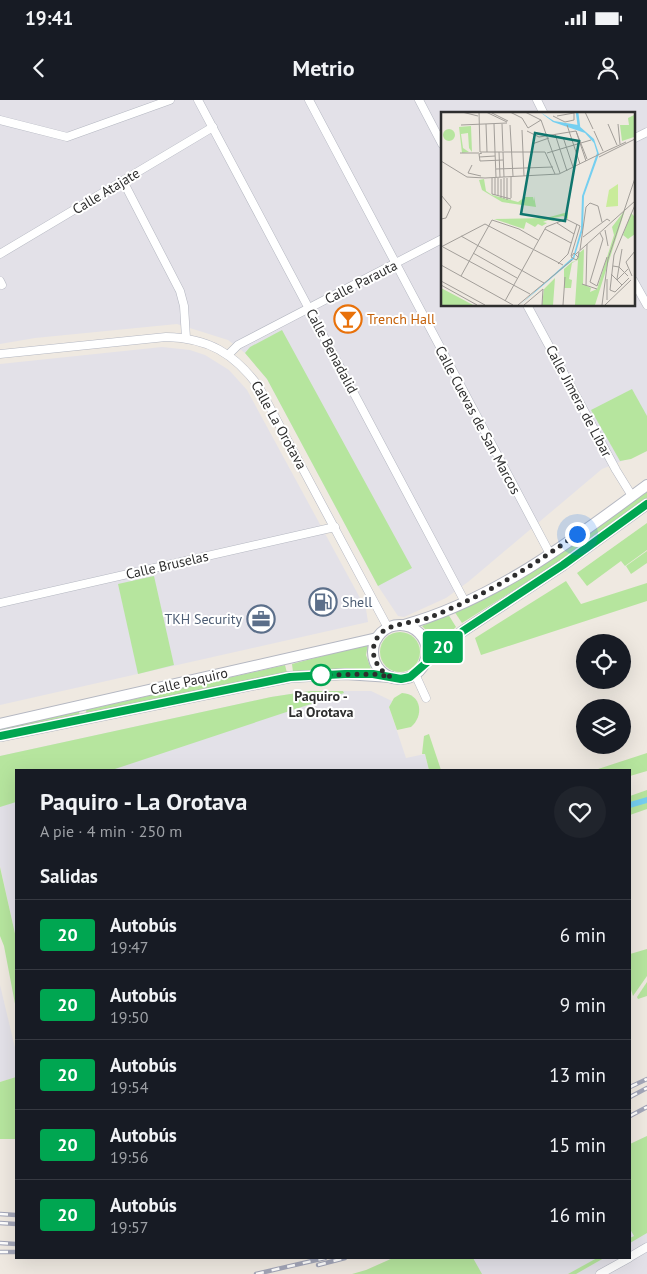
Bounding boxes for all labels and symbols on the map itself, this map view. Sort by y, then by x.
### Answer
inset map [441,112,634,306]
street label: Calle Atajate [69,164,143,218]
street label: Calle Parauta [322,256,400,308]
bar icon: Trench Hall [333,304,363,334]
street label: Calle Benadalid [302,306,362,396]
place label: Trench Hall [367,310,435,328]
street label: Calle Jimera de Líbar [542,342,616,460]
street label: Calle Cuevas de San Marcos [431,343,525,497]
street label: Calle La Orotava [247,378,311,473]
your location [565,522,590,547]
street label: Calle Bruselas [124,547,210,583]
fuel station icon: Shell [308,587,338,617]
place label: Shell [342,593,372,611]
office icon: TKH Security [246,604,276,634]
place label: TKH Security [165,610,242,628]
line badge: 20 [420,631,466,663]
street label: Calle Paquiro [148,663,230,699]
marker: Paquiro - La Orotava [310,664,332,686]
place label: Paquiro - La Orotava [289,687,353,721]

